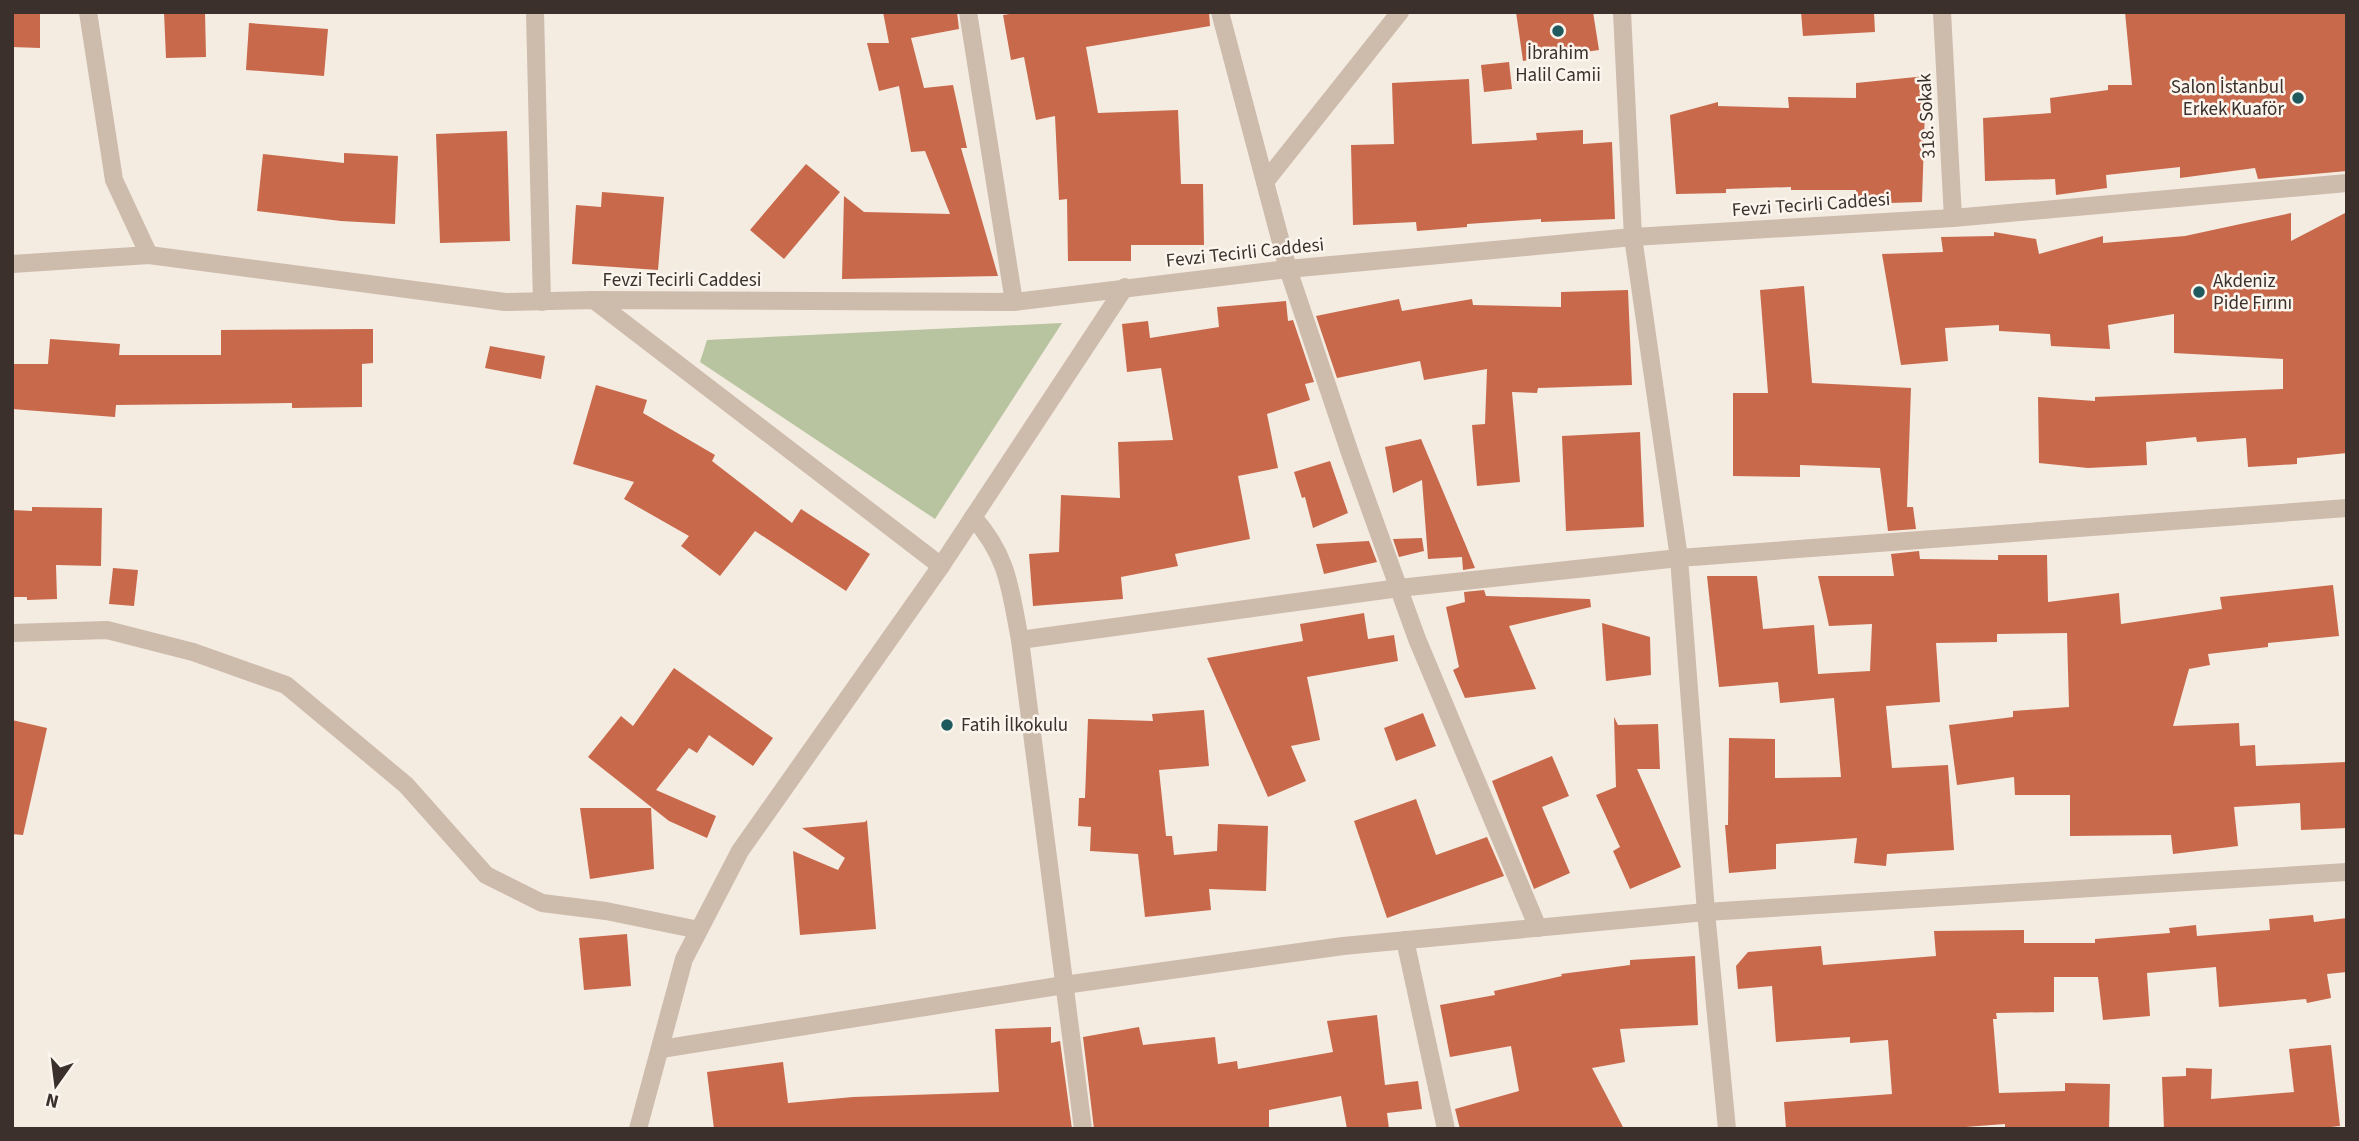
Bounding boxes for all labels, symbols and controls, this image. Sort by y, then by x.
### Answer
marker: İbrahim Halil Camii [1550,23,1566,39]
place label: İbrahim Halil Camii [1515,40,1601,89]
street label: 318. Sokak [1911,72,1943,159]
place label: Salon İstanbul Erkek Kuaför [2171,74,2284,123]
marker: Salon İstanbul Erkek Kuaför [2290,90,2306,106]
street label: Fevzi Tecirli Caddesi [1731,186,1891,224]
street label: Fevzi Tecirli Caddesi [1165,231,1325,275]
street label: Fevzi Tecirli Caddesi [603,267,761,294]
place label: Akdeniz Pide Fırını [2213,268,2292,317]
marker: Akdeniz Pide Fırını [2191,284,2207,300]
place label: Fatih İlkokulu [961,712,1068,739]
marker: Fatih İlkokulu [939,717,955,733]
north arrow [21,1050,91,1120]
text: N [43,1085,62,1115]

